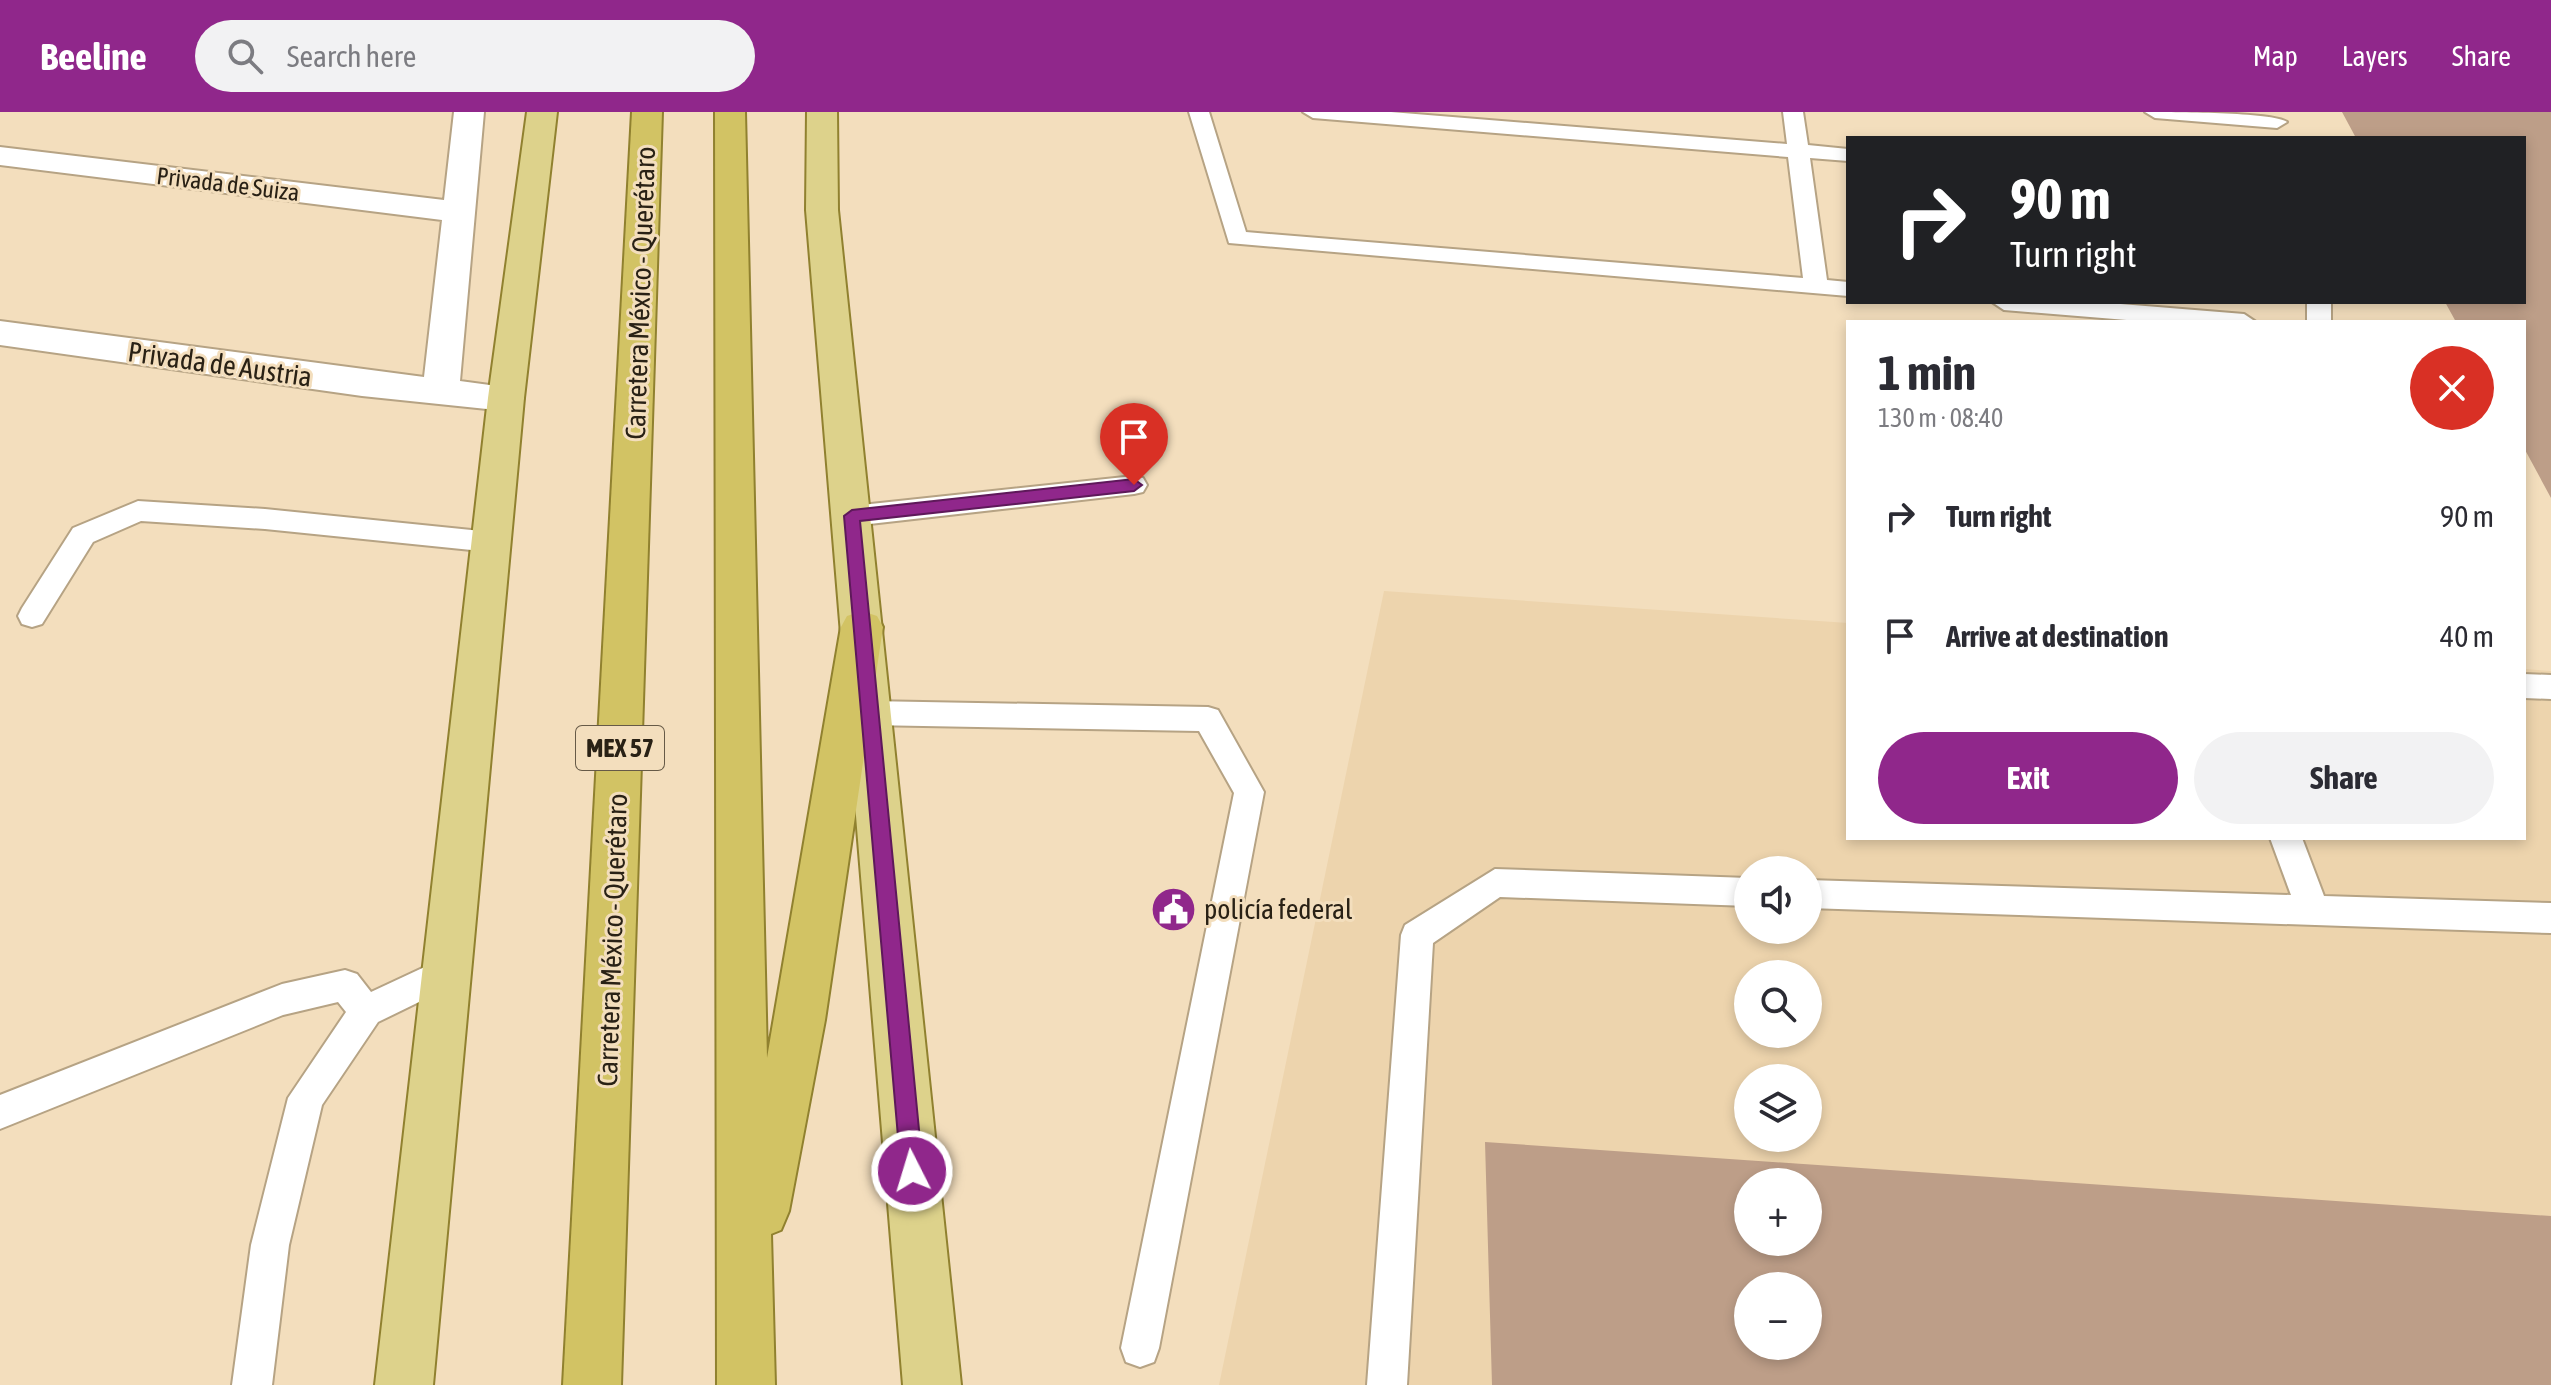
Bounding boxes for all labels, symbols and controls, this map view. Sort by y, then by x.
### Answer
search box [195,20,755,92]
icon: search [223,34,267,78]
text: Beeline [40,35,147,78]
text: Search here [287,39,416,73]
text: Map [2253,40,2298,72]
text: Layers [2342,40,2408,72]
text: Share [2452,40,2511,72]
street label: Carretera México - Querétaro [619,146,661,440]
street label: Privada de Suiza [155,162,301,206]
text: 90 m [2010,167,2111,231]
icon: right [1878,168,1982,272]
text: Turn right [2010,233,2137,275]
street label: Privada de Austria [126,335,314,393]
text: 1 min [1878,345,1976,400]
button: close [2410,346,2494,430]
pin [1100,403,1168,485]
text: 130 m · 08:40 [1878,403,2003,433]
icon: arrive [1112,415,1156,459]
icon: right [1878,494,1922,538]
text: Turn right [1946,499,2052,533]
text: 90 m [2440,499,2494,533]
icon: arrive [1878,614,1922,658]
text: Arrive at destination [1946,619,2168,653]
text: 40 m [2440,619,2494,653]
road number: MEX 57 [576,726,664,770]
button: Exit [1878,732,2178,824]
button: Share [2194,732,2494,824]
street label: Carretera México - Querétaro [591,793,633,1087]
map controls [1734,856,1822,1360]
button: sound [1734,856,1822,944]
public building icon: policía federal [1149,885,1197,933]
place label: policía federal [1204,893,1353,925]
button: search [1734,960,1822,1048]
button: layers [1734,1064,1822,1152]
position arrow [870,1129,954,1213]
button: + [1734,1168,1822,1256]
button: − [1734,1272,1822,1360]

